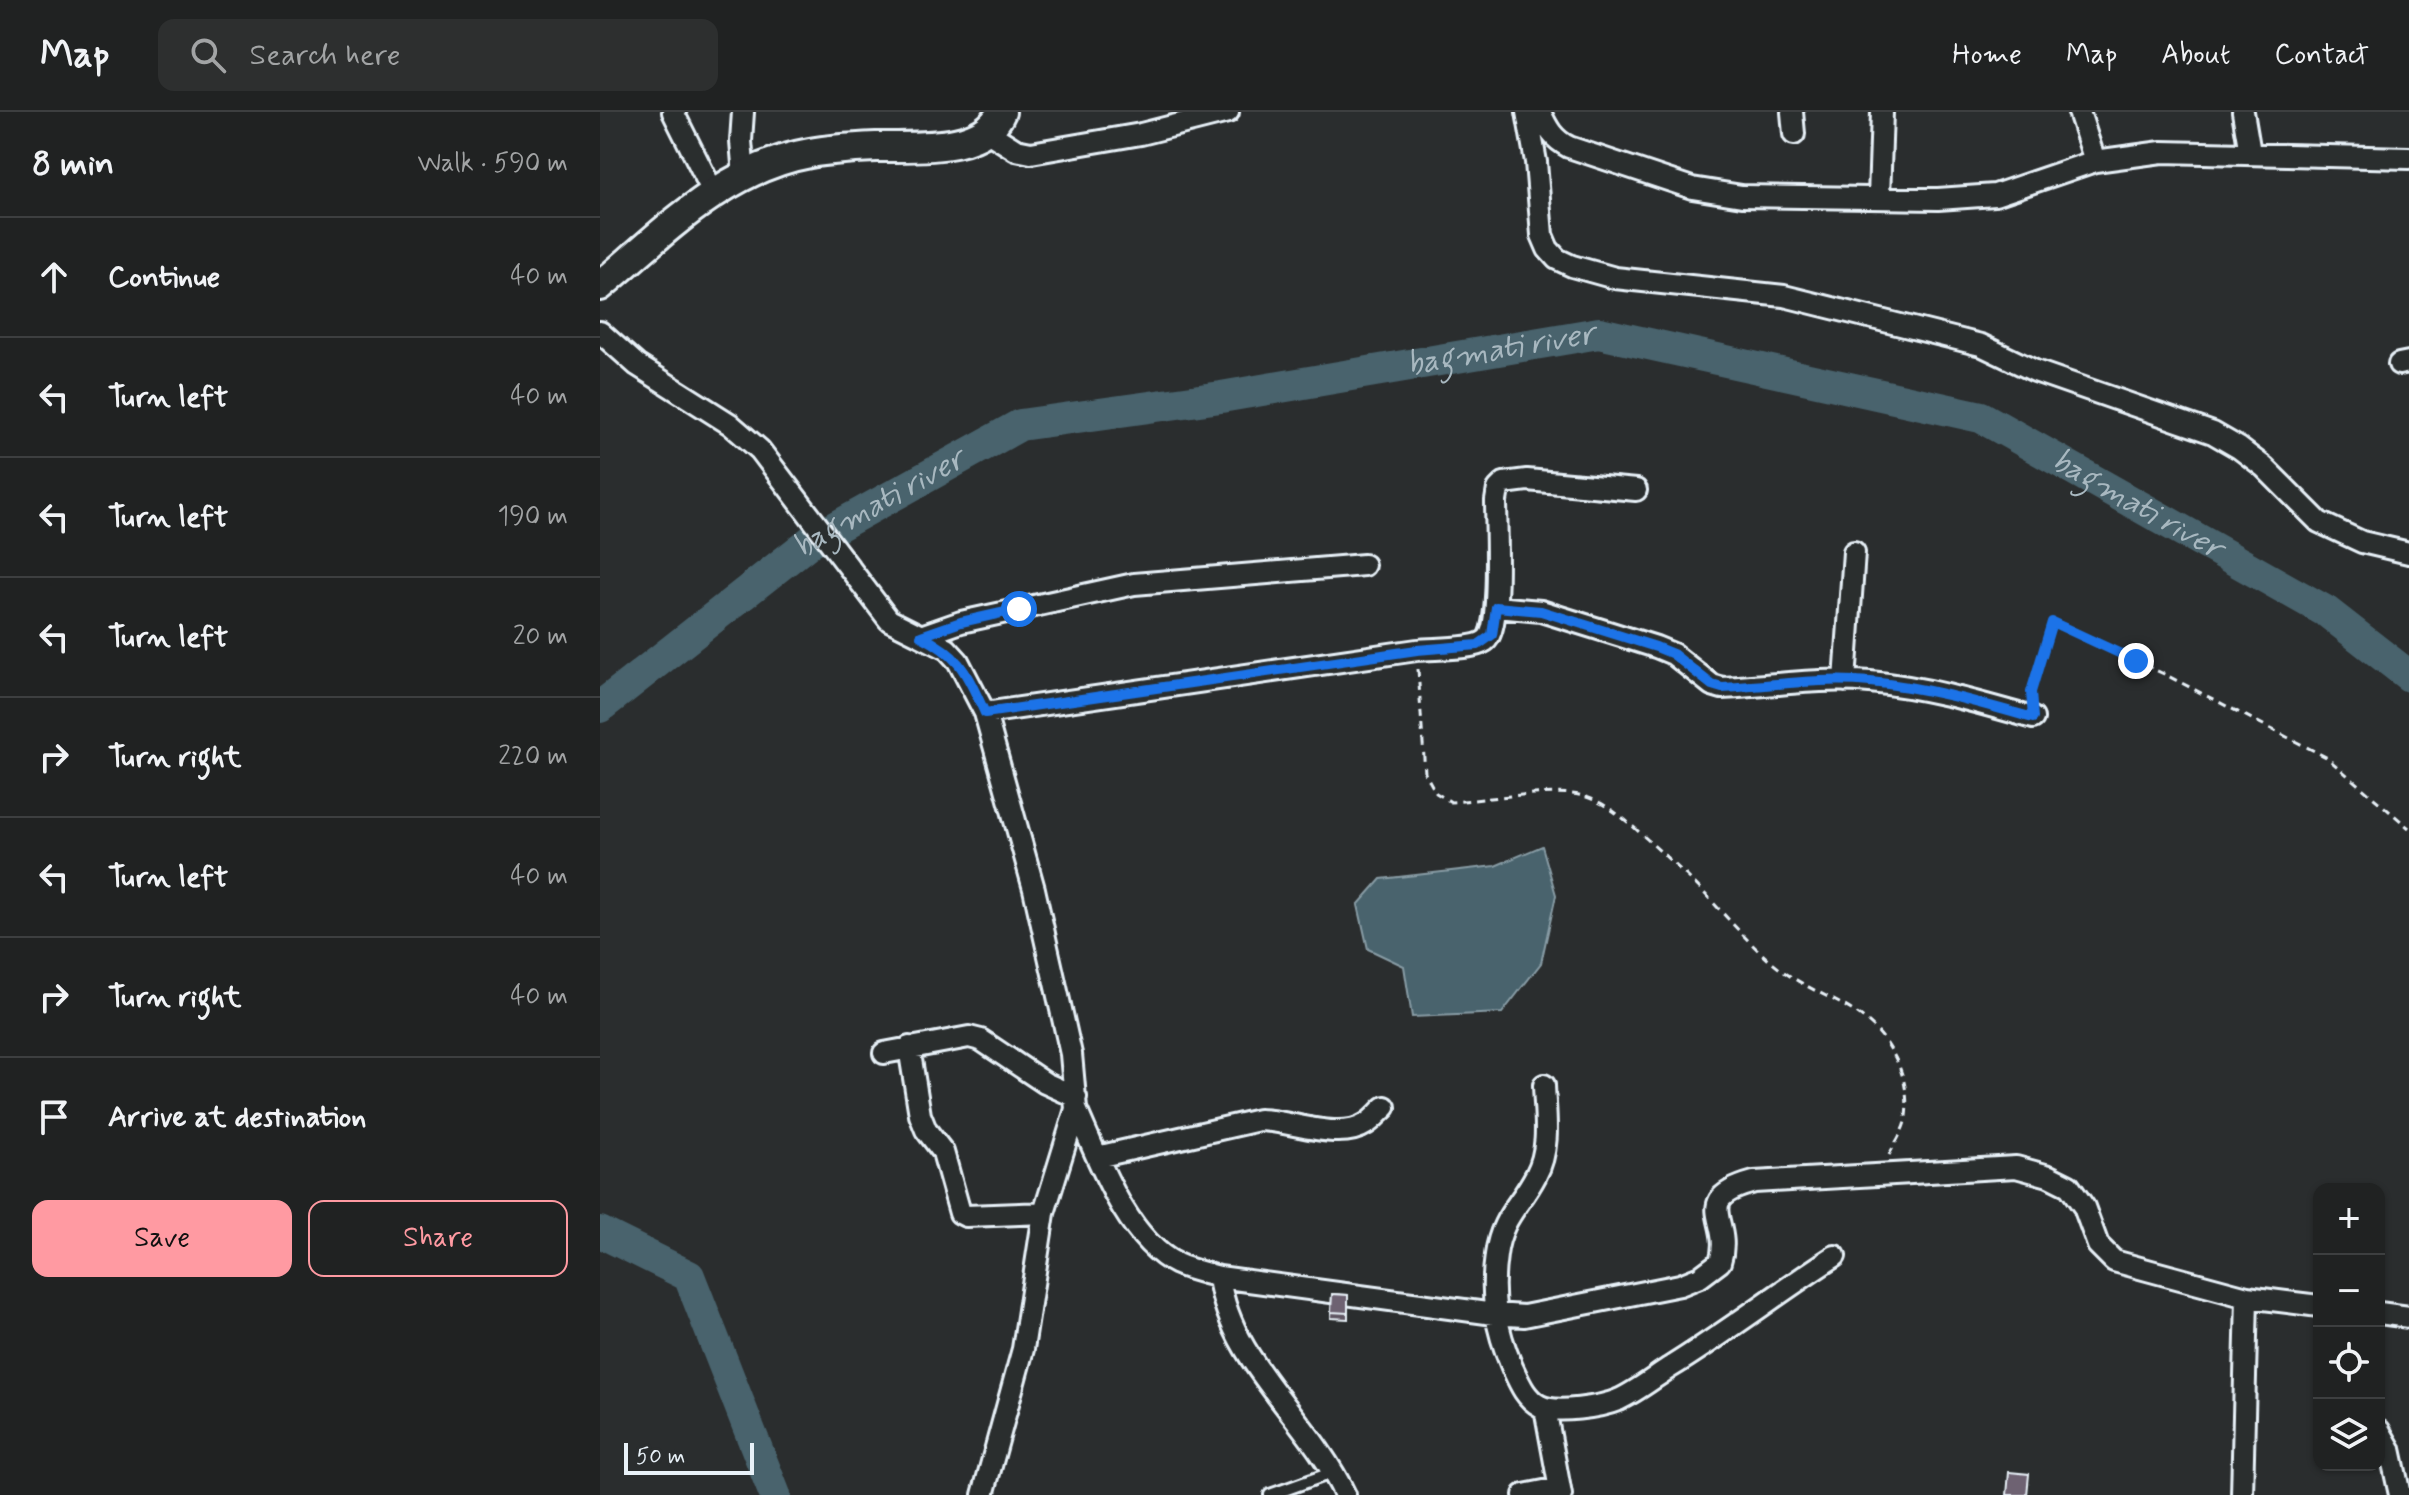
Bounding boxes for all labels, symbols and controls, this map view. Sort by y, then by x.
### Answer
search box [158,19,718,91]
text: Map [40,31,110,80]
icon: search [186,33,230,77]
text: Search here [250,36,401,75]
text: Home [1952,37,2022,74]
text: Map [2066,37,2117,74]
text: About [2161,37,2230,74]
text: Contact [2274,37,2369,74]
text: 8 min [32,142,114,187]
text: Walk · 590 m [417,147,568,181]
icon: ahead [32,255,76,299]
text: Continue [108,258,220,297]
text: 40 m [510,260,568,294]
water label: bagmati river [1403,312,1602,386]
icon: left [32,375,76,419]
text: Turn left [108,378,228,417]
text: 40 m [510,380,568,414]
water label: bagmati river [784,437,976,568]
water label: bagmati river [2044,440,2234,572]
icon: left [32,495,76,539]
text: Turn left [108,498,228,537]
text: 190 m [498,500,568,534]
route start [1001,591,1037,627]
icon: left [32,615,76,659]
text: Turn left [108,618,228,657]
text: 20 m [513,620,568,654]
route end [2118,643,2154,679]
icon: right [32,735,76,779]
text: Turn right [108,738,241,777]
text: 220 m [498,740,568,774]
icon: left [32,855,76,899]
text: Turn left [108,858,228,897]
text: 40 m [510,860,568,894]
icon: right [32,975,76,1019]
text: Turn right [108,978,241,1017]
text: 40 m [510,980,568,1014]
icon: arrive [32,1095,76,1139]
text: Arrive at destination [108,1098,366,1137]
map controls [2313,1183,2385,1471]
button: + [2313,1183,2385,1255]
button: Save [32,1200,292,1277]
button: Share [308,1200,568,1277]
button: − [2313,1255,2385,1327]
button: locate [2313,1327,2385,1399]
button: layers [2313,1399,2385,1471]
scale bar [624,1439,754,1475]
text: 50 m [636,1443,685,1471]

